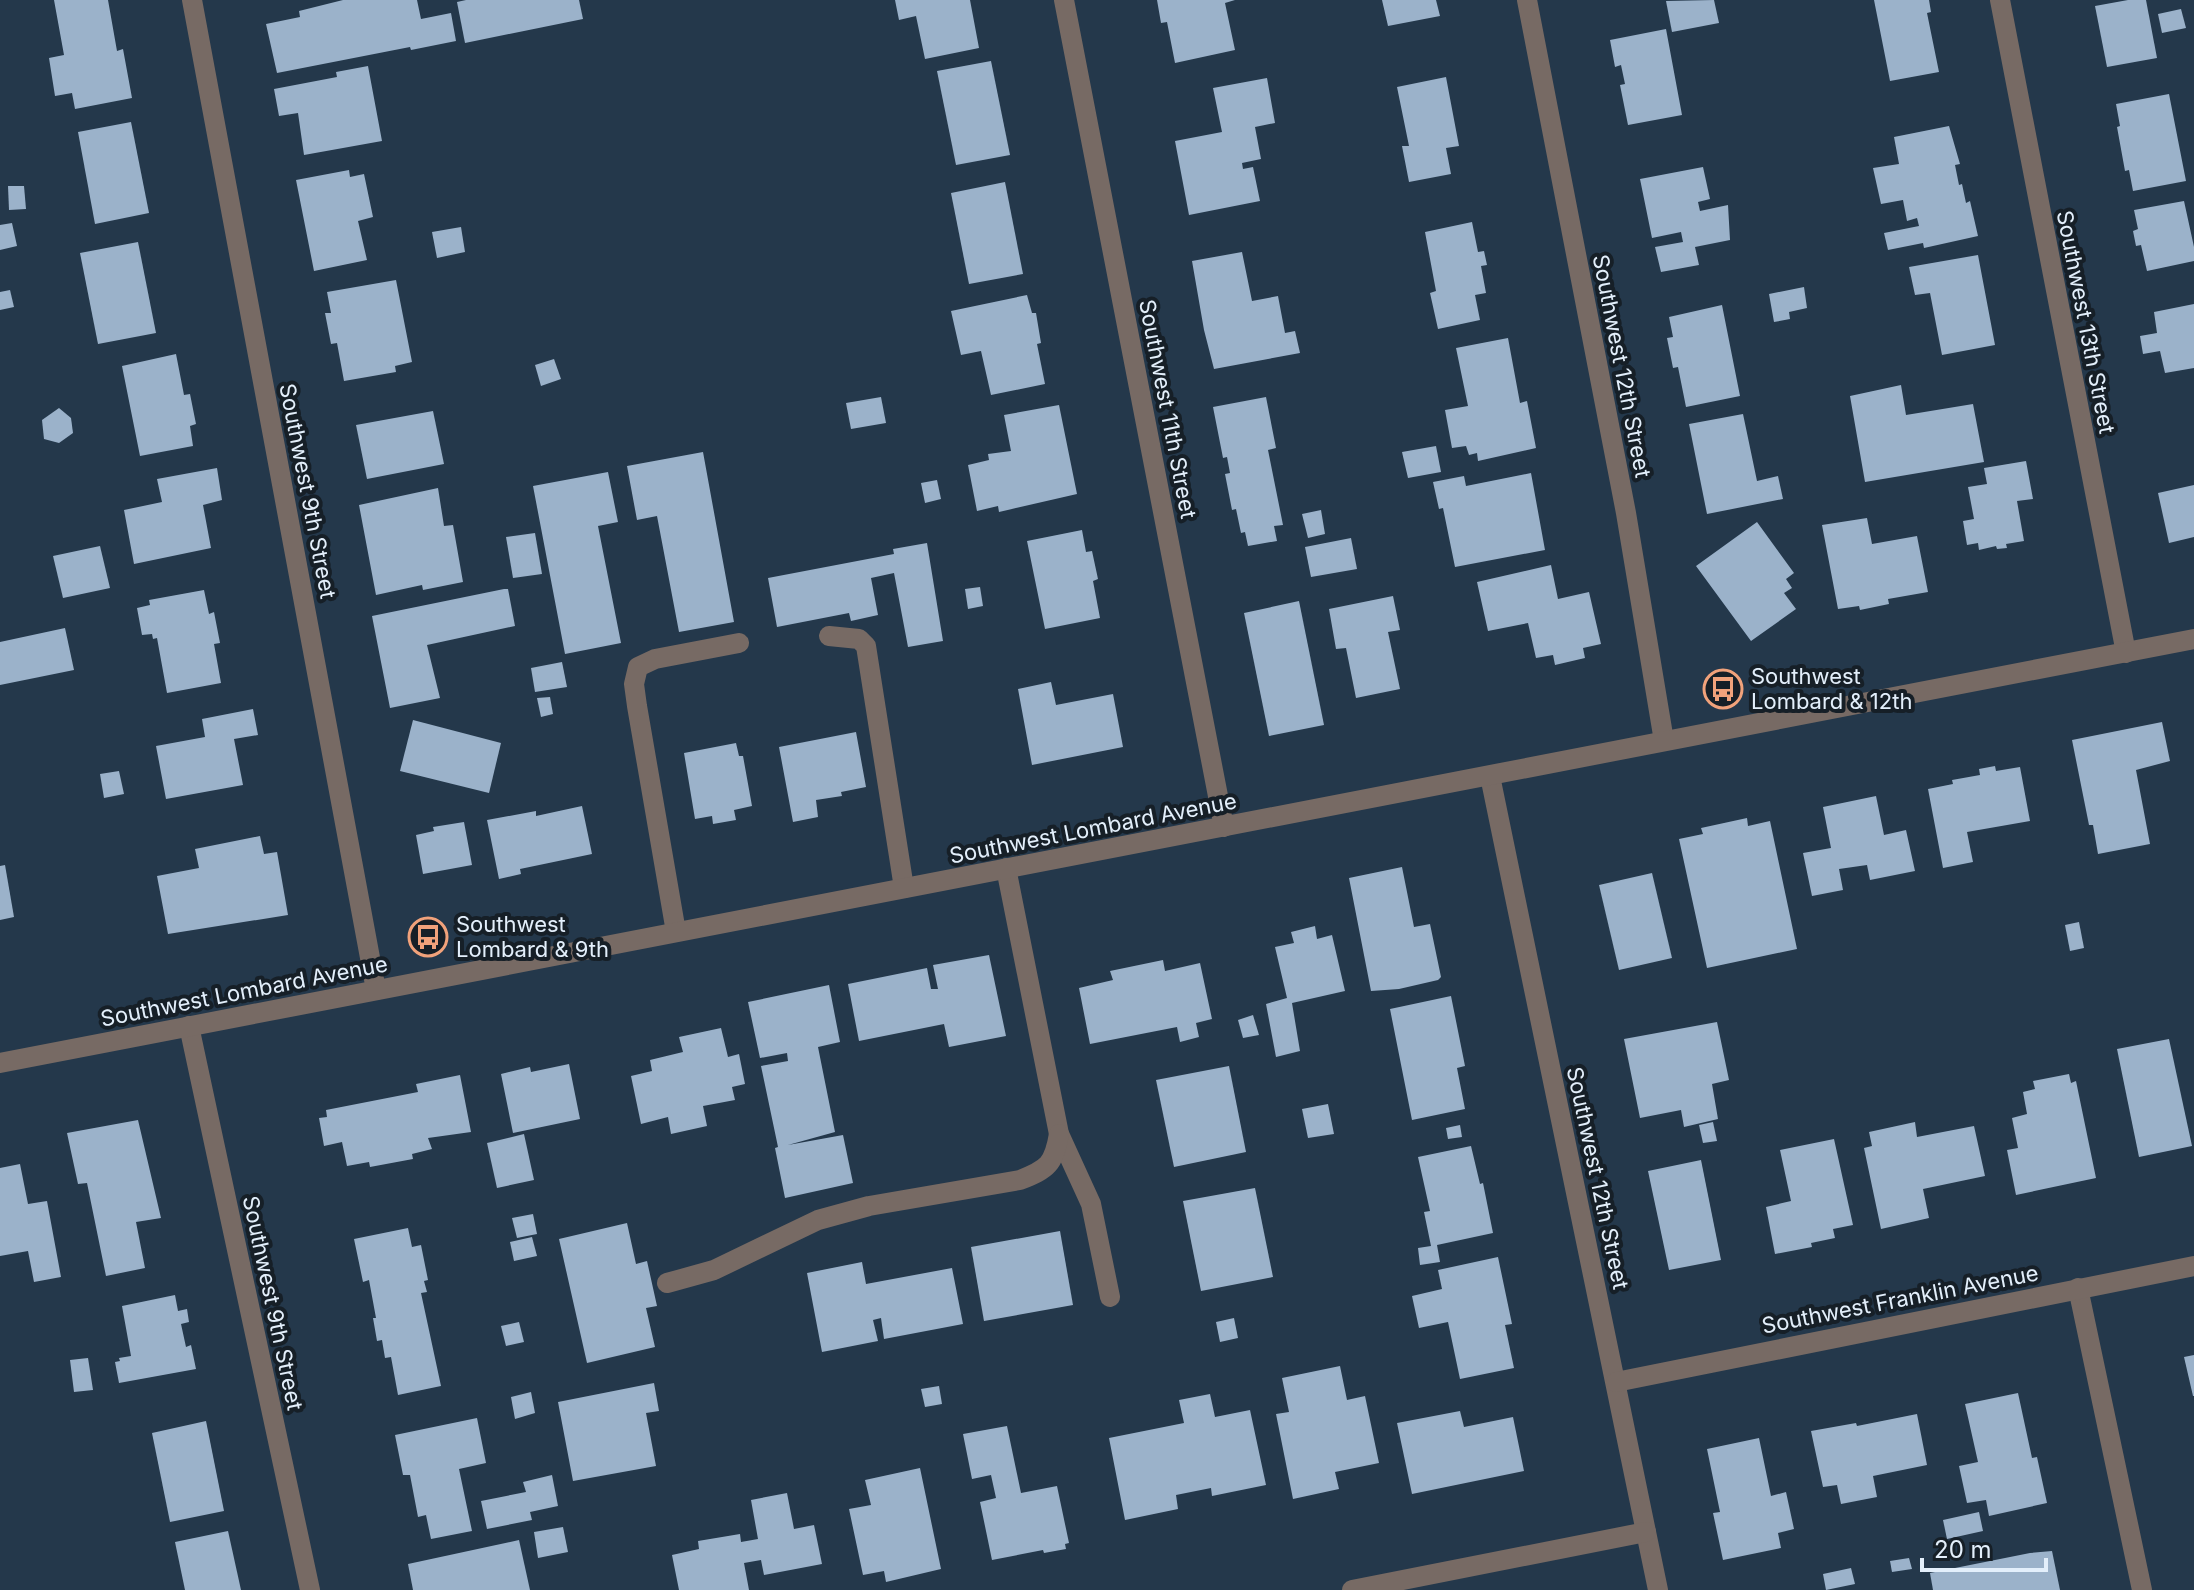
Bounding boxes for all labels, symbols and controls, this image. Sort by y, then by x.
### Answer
street label: Southwest 13th Street [2052,208,2120,436]
street label: Southwest 12th Street [1588,252,1656,480]
street label: Southwest 11th Street [1134,297,1202,521]
street label: Southwest 9th Street [274,381,342,601]
place label: Southwest Lombard & 12th [1751,663,1912,714]
bus stop icon: Southwest Lombard & 12th [1702,668,1744,710]
street label: Southwest Lombard Avenue [947,787,1239,869]
place label: Southwest Lombard & 9th [456,911,609,962]
bus stop icon: Southwest Lombard & 9th [407,916,449,958]
street label: Southwest Lombard Avenue [98,950,390,1032]
street label: Southwest 12th Street [1562,1064,1634,1292]
street label: Southwest 9th Street [238,1193,308,1413]
street label: Southwest Franklin Avenue [1760,1259,2040,1339]
scale bar [1922,1522,2046,1572]
text: 20 m [1934,1535,1992,1564]

